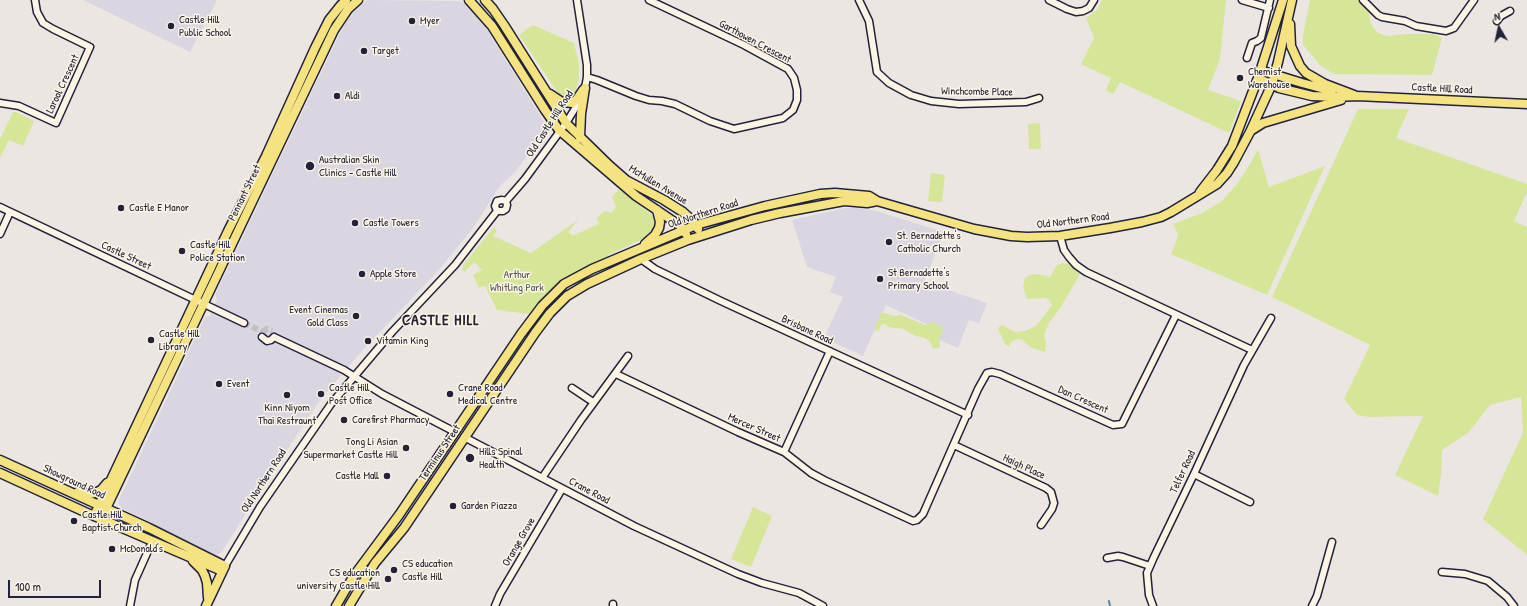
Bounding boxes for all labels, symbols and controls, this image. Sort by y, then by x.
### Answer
north arrow [1479,8,1519,48]
text: N [1493,9,1501,24]
place label: Castle Hill Public School [179,13,231,39]
place label: Myer [420,14,440,28]
marker: Myer [407,16,417,26]
street label: Garthowen Crescent [717,17,793,67]
marker: Castle Hill Public School [166,21,176,31]
place label: Target [372,44,399,58]
marker: Target [359,46,369,56]
street label: Larool Crescent [44,53,82,115]
place label: Chemist Warehouse [1248,65,1290,91]
marker: Chemist Warehouse [1235,73,1245,83]
street label: Castle Hill Road [1411,81,1473,97]
street label: Winchcombe Place [941,85,1013,99]
street label: Old Castle Hill Road [524,88,576,160]
place label: Aldi [345,89,360,103]
marker: Aldi [332,91,342,101]
place label: Australian Skin Clinics - Castle Hill [319,153,396,179]
marker: Australian Skin Clinics - Castle Hill [304,160,316,172]
street label: McMullen Avenue [626,162,690,208]
street label: Pennant Street [226,163,264,223]
street label: Old Northern Road [666,196,740,232]
place label: Castle E Manor [129,201,189,215]
marker: Castle E Manor [116,203,126,213]
street label: Old Northern Road [1036,210,1110,232]
place label: Castle Towers [363,216,419,230]
marker: Castle Towers [350,218,360,228]
place label: St. Bernadette's Catholic Church [897,229,961,255]
marker: St. Bernadette's Catholic Church [884,237,894,247]
place label: Castle Hill Police Station [190,238,245,264]
street label: Castle Street [99,239,153,273]
marker: Castle Hill Police Station [177,246,187,256]
place label: St Bernadette's Primary School [888,266,949,292]
place label: Apple Store [370,267,416,281]
park label: Arthur Whitling Park [490,268,544,294]
marker: Apple Store [357,269,367,279]
marker: St Bernadette's Primary School [875,274,885,284]
place label: Event Cinemas Gold Class [289,303,348,329]
marker: Event Cinemas Gold Class [351,311,361,321]
district label: CASTLE HILL [402,312,480,330]
street label: Brisbane Road [779,312,835,348]
place label: Castle Hill Library [159,327,200,353]
place label: Vitamin King [376,334,428,348]
marker: Castle Hill Library [146,335,156,345]
marker: Vitamin King [363,336,373,346]
place label: Event [227,377,249,391]
marker: Event [214,379,224,389]
place label: Castle Hill Post Office [329,381,372,407]
place label: Crane Road Medical Centre [458,381,517,407]
street label: Dan Crescent [1056,383,1110,417]
marker: Castle Hill Post Office [316,389,326,399]
marker: Crane Road Medical Centre [445,389,455,399]
marker: Kinn Niyom Thai Restraunt [282,390,292,400]
place label: Kinn Niyom Thai Restraunt [258,401,316,427]
street label: Mercer Street [726,411,782,445]
place label: Carefirst Pharmacy [352,413,429,427]
marker: Carefirst Pharmacy [339,415,349,425]
street label: Terminus Street [416,422,464,484]
place label: Tong Li Asian Supermarket Castle Hill [303,435,398,461]
marker: Tong Li Asian Supermarket Castle Hill [401,443,411,453]
place label: Hills Spinal Health [479,445,523,471]
street label: Old Northern Road [239,447,289,515]
street label: Telfer Road [1167,449,1199,495]
street label: Haigh Place [1001,451,1047,483]
marker: Hills Spinal Health [464,452,476,464]
street label: Showground Road [41,462,107,502]
place label: Castle Mall [335,469,379,483]
marker: Castle Mall [382,471,392,481]
street label: Crane Road [566,475,612,507]
place label: Garden Piazza [461,499,517,513]
marker: Garden Piazza [448,501,458,511]
place label: Castle Hill Baptist Church [82,508,142,534]
street label: Orange Grove [500,515,538,569]
marker: Castle Hill Baptist Church [69,516,79,526]
place label: McDonald's [120,542,163,556]
marker: McDonald's [107,544,117,554]
place label: CS education Castle Hill [402,557,453,583]
marker: CS education Castle Hill [389,565,399,575]
place label: CS education university Castle Hill [297,566,380,592]
scale bar [10,572,103,598]
marker: CS education university Castle Hill [383,574,393,584]
text: 100 m [15,578,41,595]

